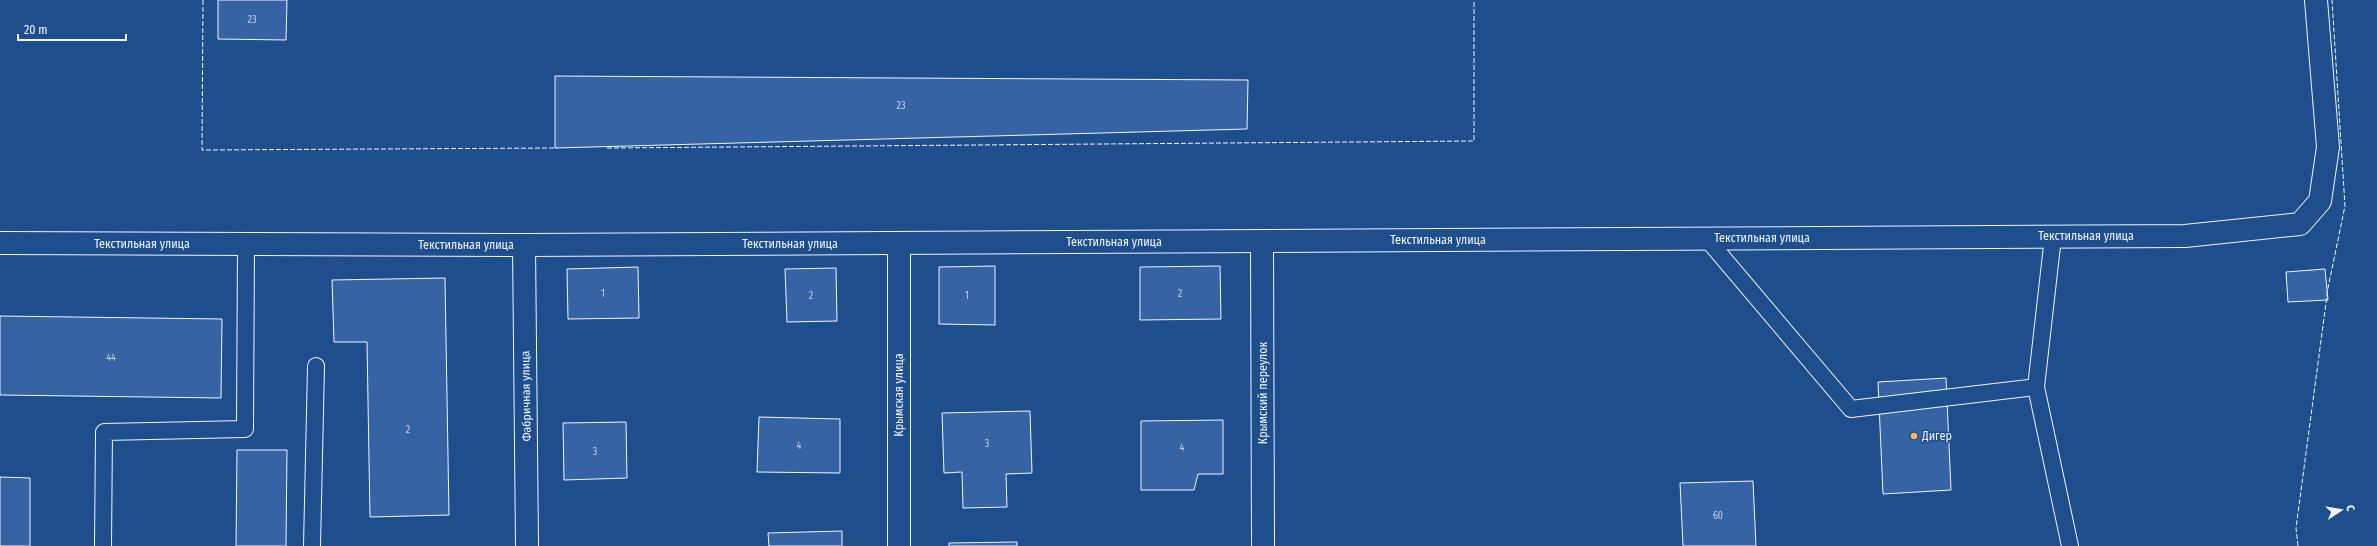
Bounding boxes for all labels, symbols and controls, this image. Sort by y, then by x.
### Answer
house number: 23 [248,14,257,26]
scale bar [18,16,126,42]
text: 20 m [24,23,48,37]
house number: 23 [897,100,906,112]
street label: Текстильная улица [2038,229,2134,243]
street label: Текстильная улица [1714,231,1810,245]
street label: Текстильная улица [1390,233,1486,247]
street label: Текстильная улица [1066,235,1162,249]
street label: Текстильная улица [94,237,190,251]
street label: Текстильная улица [742,237,838,251]
street label: Текстильная улица [418,238,514,252]
house number: 1 [601,288,605,300]
house number: 2 [1178,288,1183,300]
house number: 2 [809,290,814,302]
house number: 1 [965,290,969,302]
street label: Крымский переулок [1256,341,1270,444]
street label: Фабричная улица [518,350,534,441]
house number: 44 [106,352,116,364]
street label: Крымская улица [892,353,906,437]
house number: 2 [406,424,411,436]
place label: Дигер [1921,429,1952,443]
marker: Дигер [1909,431,1919,441]
house number: 3 [985,438,990,450]
house number: 4 [797,440,802,452]
house number: 4 [1180,442,1185,454]
house number: 3 [593,446,598,458]
north arrow [2321,490,2361,530]
text: С [2343,504,2357,512]
house number: 60 [1713,510,1723,522]

